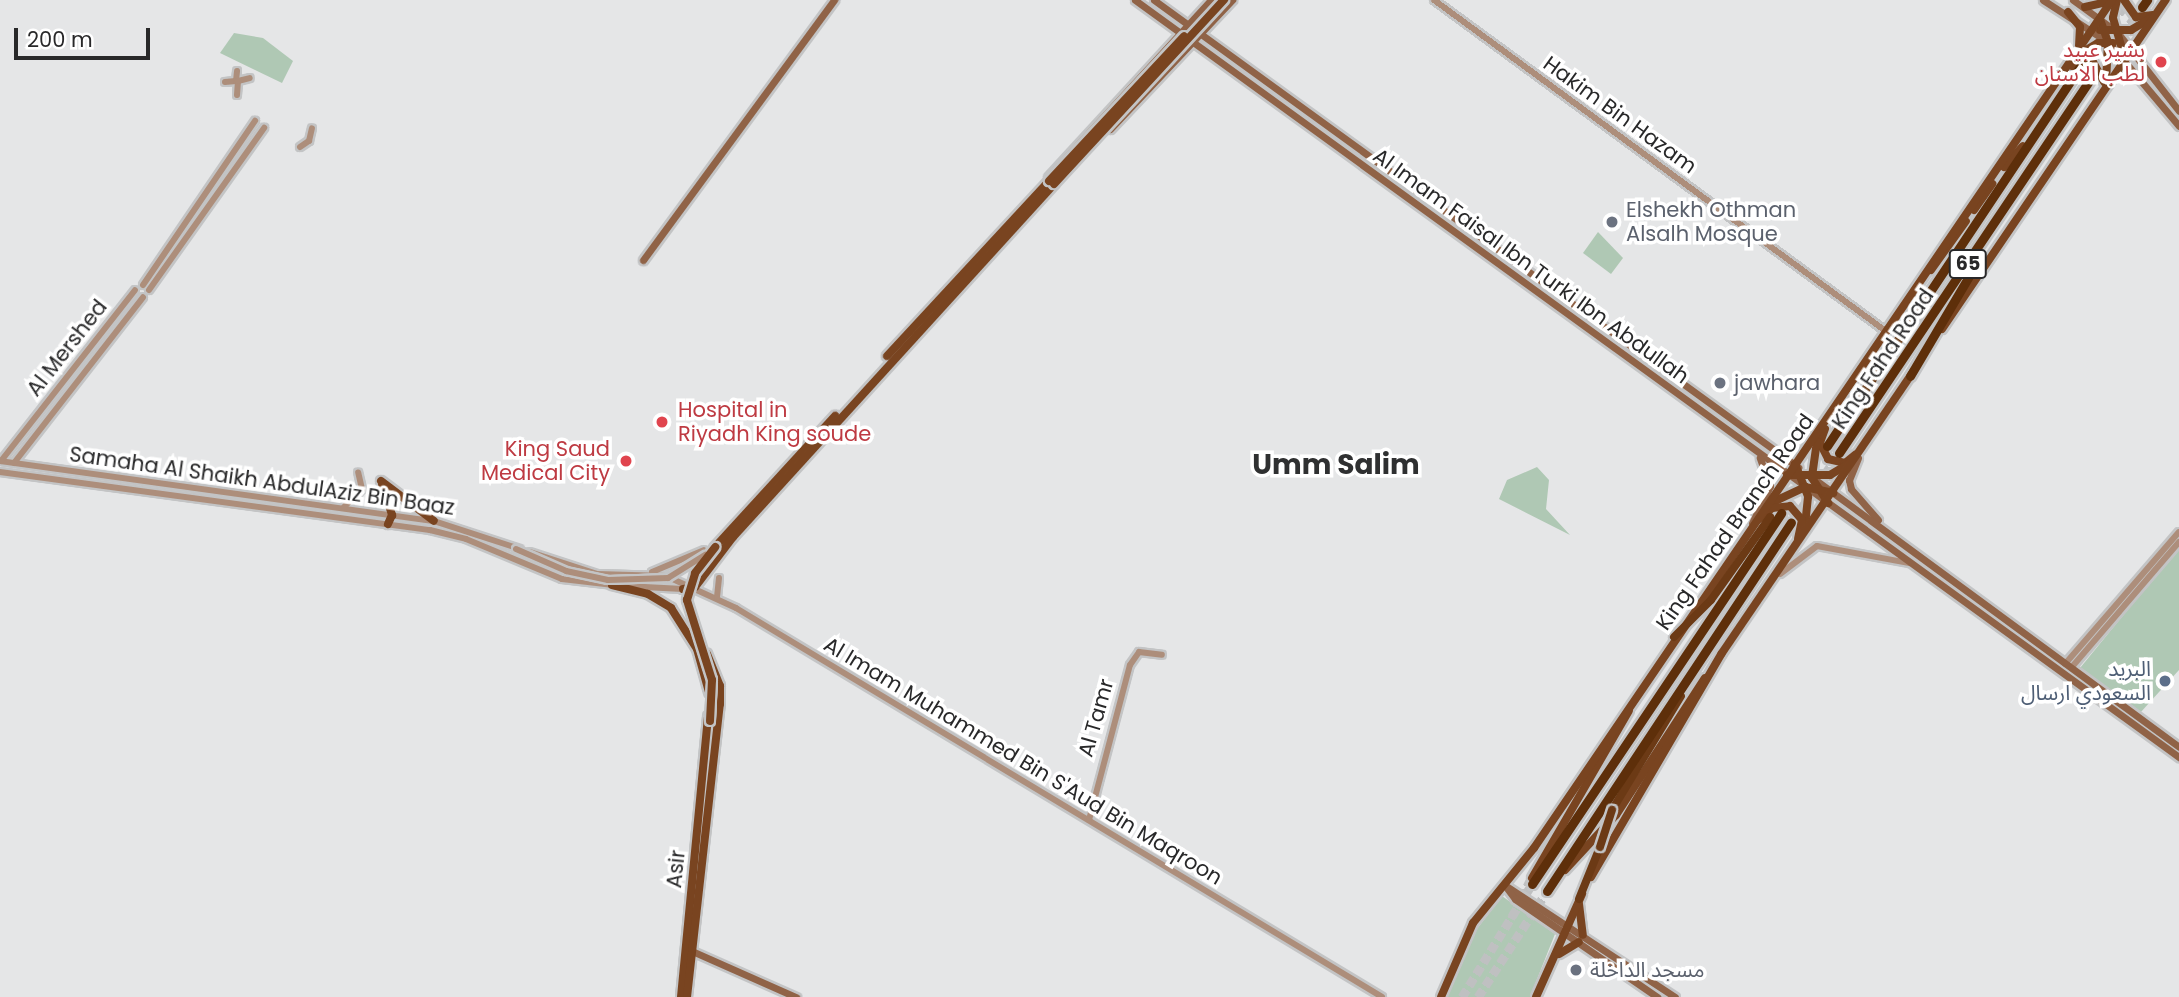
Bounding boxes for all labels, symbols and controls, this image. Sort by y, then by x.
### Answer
scale bar [18,14,154,58]
text: 200 m [27,25,93,54]
place label: بشير عبيد لطب الاسنان [2035,37,2145,87]
street label: Hakim Bin Hazam [1539,51,1701,179]
marker: بشير عبيد لطب الاسنان [2151,52,2171,72]
street label: Al Imam Faisal Ibn Turki Ibn Abdullah [1368,143,1694,389]
place label: Elshekh Othman Alsalh Mosque [1626,197,1796,247]
marker: Elshekh Othman Alsalh Mosque [1604,214,1620,230]
road number: 65 [1949,248,1987,280]
street label: King Fahd Road [1827,284,1939,434]
street label: Al Mershed [22,295,112,401]
place label: jawhara [1734,370,1820,396]
marker: jawhara [1712,375,1728,391]
place label: Hospital in Riyadh King soude [678,397,871,447]
street label: King Fahad Branch Road [1651,409,1819,635]
marker: Hospital in Riyadh King soude [652,412,672,432]
place label: King Saud Medical City [481,436,610,486]
street label: Samaha Al Shaikh AbdulAziz Bin Baaz [68,441,456,521]
district label: Umm Salim [1252,448,1420,482]
marker: King Saud Medical City [616,451,636,471]
street label: Al Imam Muhammed Bin S'Aud Bin Maqroon [819,632,1227,890]
place label: البريد السعودي ارسال [2021,656,2151,706]
marker: البريد السعودي ارسال [2157,673,2173,689]
street label: Al Tamr [1073,676,1119,760]
street label: Asir [661,849,691,889]
place label: مسجد الداخلة [1590,957,1705,983]
marker: مسجد الداخلة [1568,962,1584,978]

